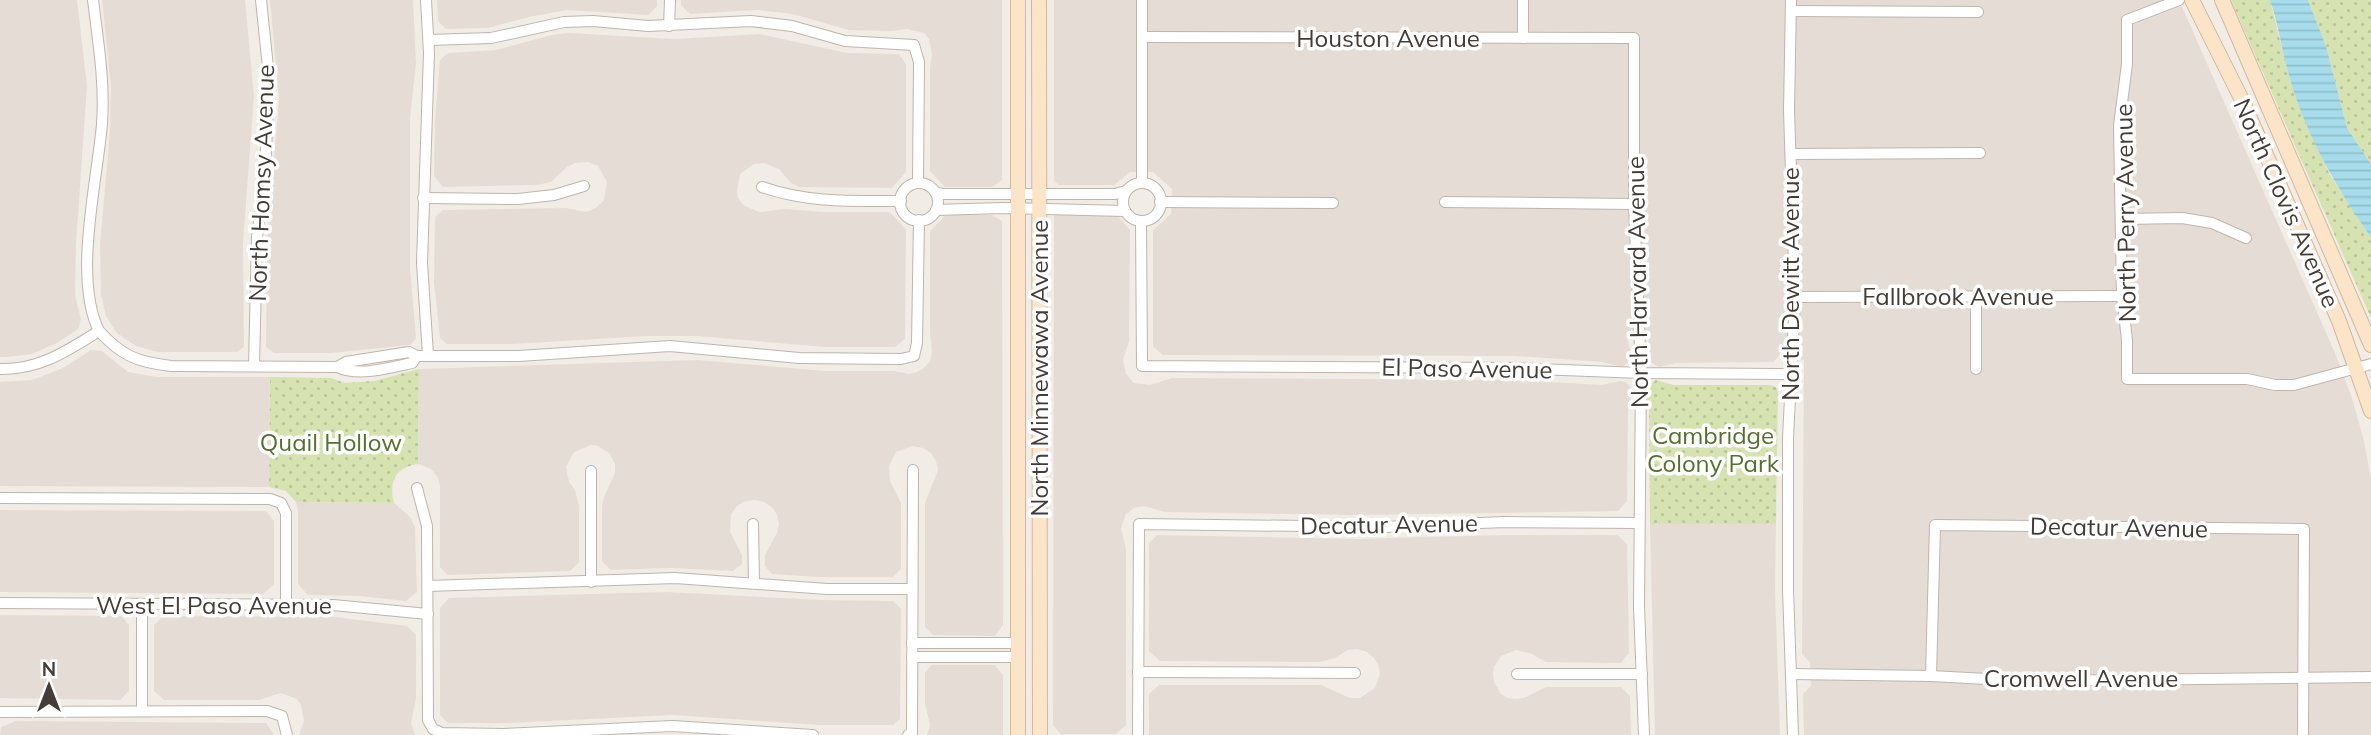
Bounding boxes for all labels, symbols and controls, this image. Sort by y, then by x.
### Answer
street label: Houston Avenue [1296,23,1480,53]
street label: North Homsy Avenue [242,64,280,302]
street label: North Clovis Avenue [2227,94,2347,312]
street label: North Perry Avenue [2108,103,2142,323]
street label: North Harvard Avenue [1620,156,1654,408]
street label: North Dewitt Avenue [1775,167,1805,401]
street label: North Minnewawa Avenue [1024,220,1054,516]
street label: Fallbrook Avenue [1862,281,2054,311]
street label: El Paso Avenue [1381,352,1553,384]
park label: Cambridge Colony Park [1647,420,1780,478]
park label: Quail Hollow [260,427,402,457]
street label: Decatur Avenue [1300,507,1478,541]
street label: Decatur Avenue [2030,510,2208,544]
street label: West El Paso Avenue [96,590,332,620]
north arrow [14,651,84,721]
text: N [42,657,56,681]
street label: Cromwell Avenue [1984,663,2178,693]

